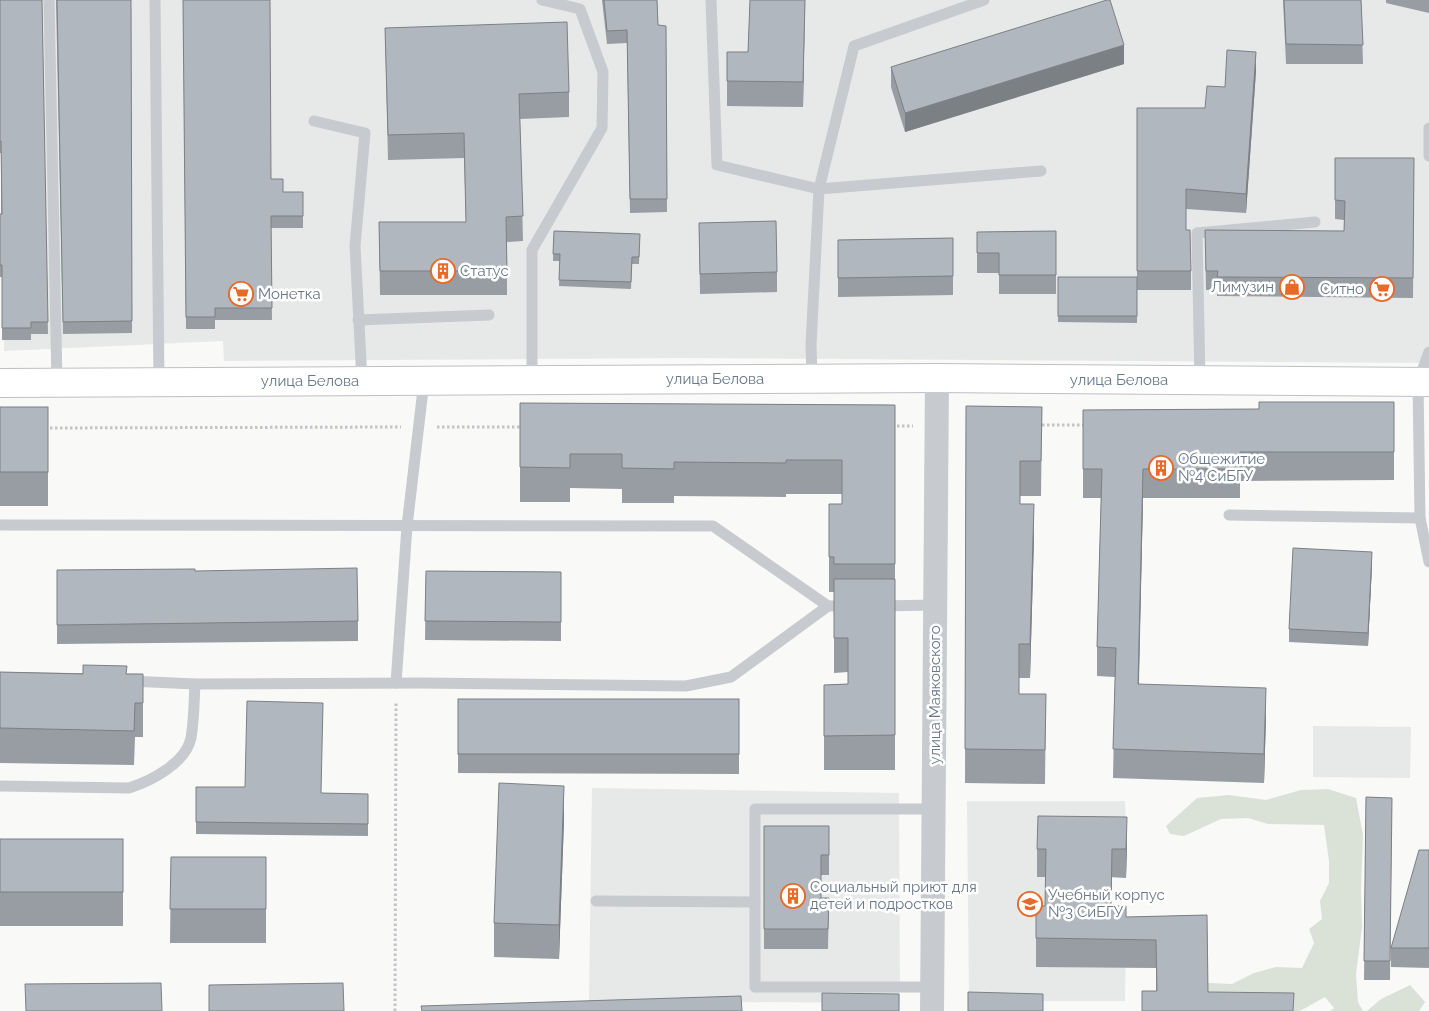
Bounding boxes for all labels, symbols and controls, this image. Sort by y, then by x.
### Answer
building icon: Статус [430,258,456,284]
place label: Статус [460,262,509,280]
shop icon: Лимузин [1279,274,1305,300]
supermarket icon: Ситно [1369,276,1395,302]
place label: Лимузин [1211,278,1274,296]
place label: Ситно [1320,280,1364,298]
supermarket icon: Монетка [228,281,254,307]
place label: Монетка [258,285,321,303]
street label: улица Белова [666,370,764,388]
street label: улица Белова [1070,371,1168,389]
street label: улица Белова [261,372,359,390]
place label: Общежитие №4 СиБГУ [1178,450,1265,485]
building icon: Общежитие №4 СиБГУ [1148,455,1174,481]
street label: улица Маяковского [926,625,944,765]
place label: Социальный приют для детей и подростков [810,878,977,913]
building icon: Социальный приют для детей и подростков [780,883,806,909]
place label: Учебный корпус №3 СиБГУ [1048,886,1165,921]
school or university icon: Учебный корпус №3 СиБГУ [1017,891,1043,917]

